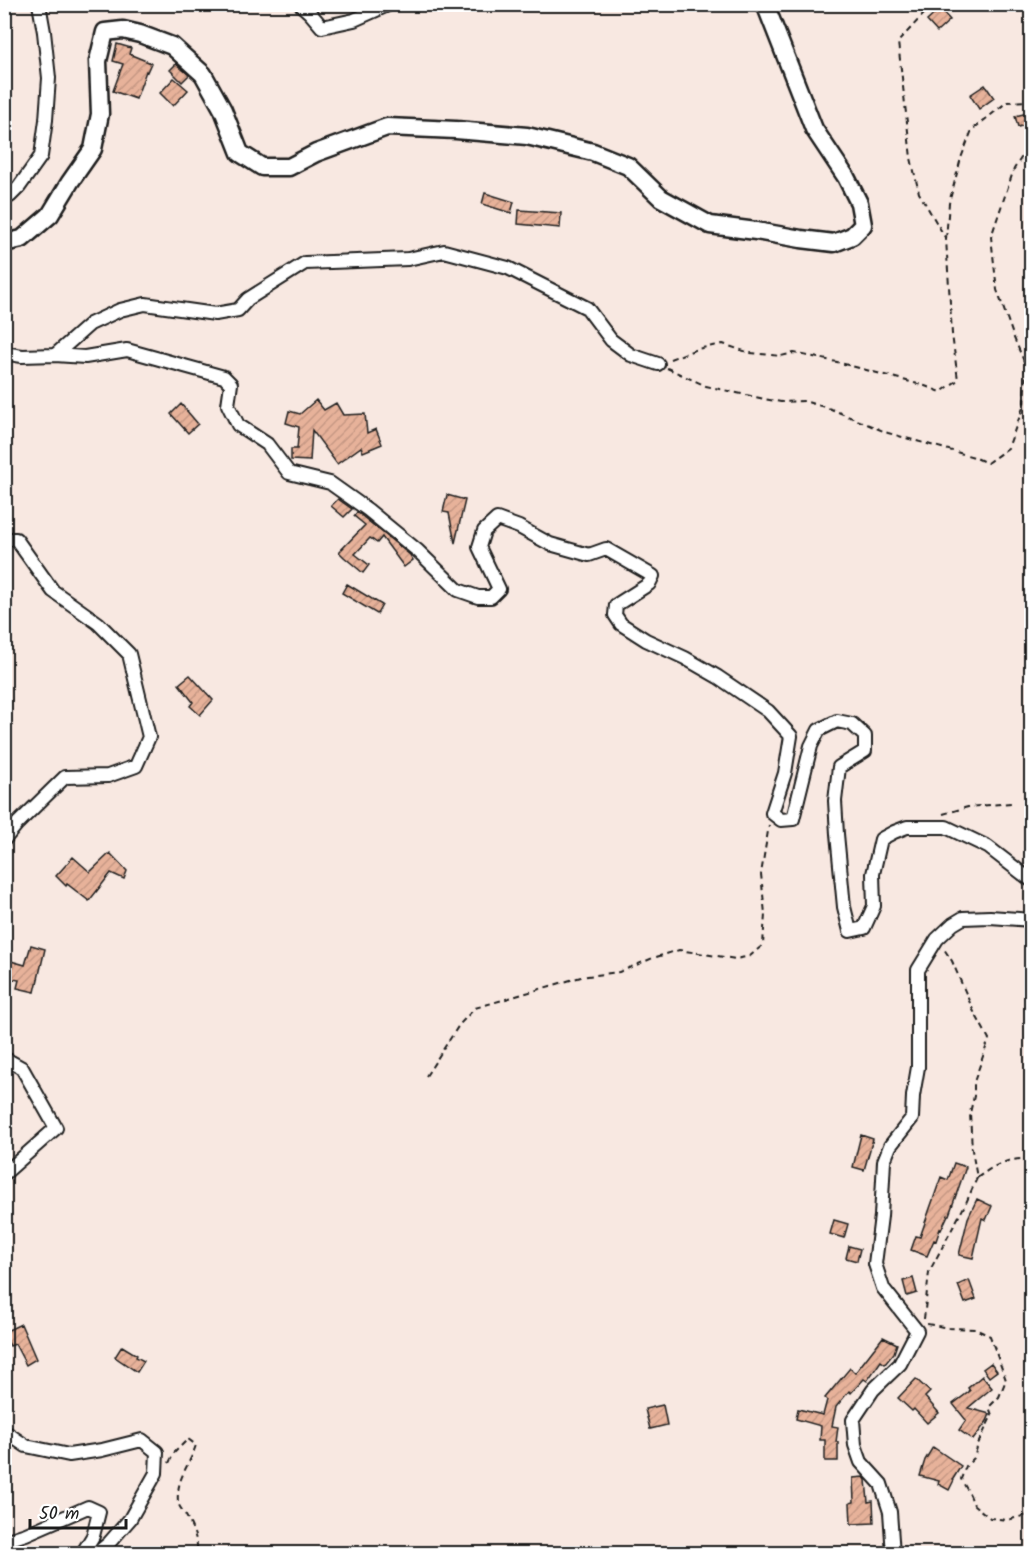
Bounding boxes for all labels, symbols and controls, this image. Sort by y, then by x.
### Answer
scale bar [30,1492,126,1530]
text: 50 m [39,1500,79,1529]

